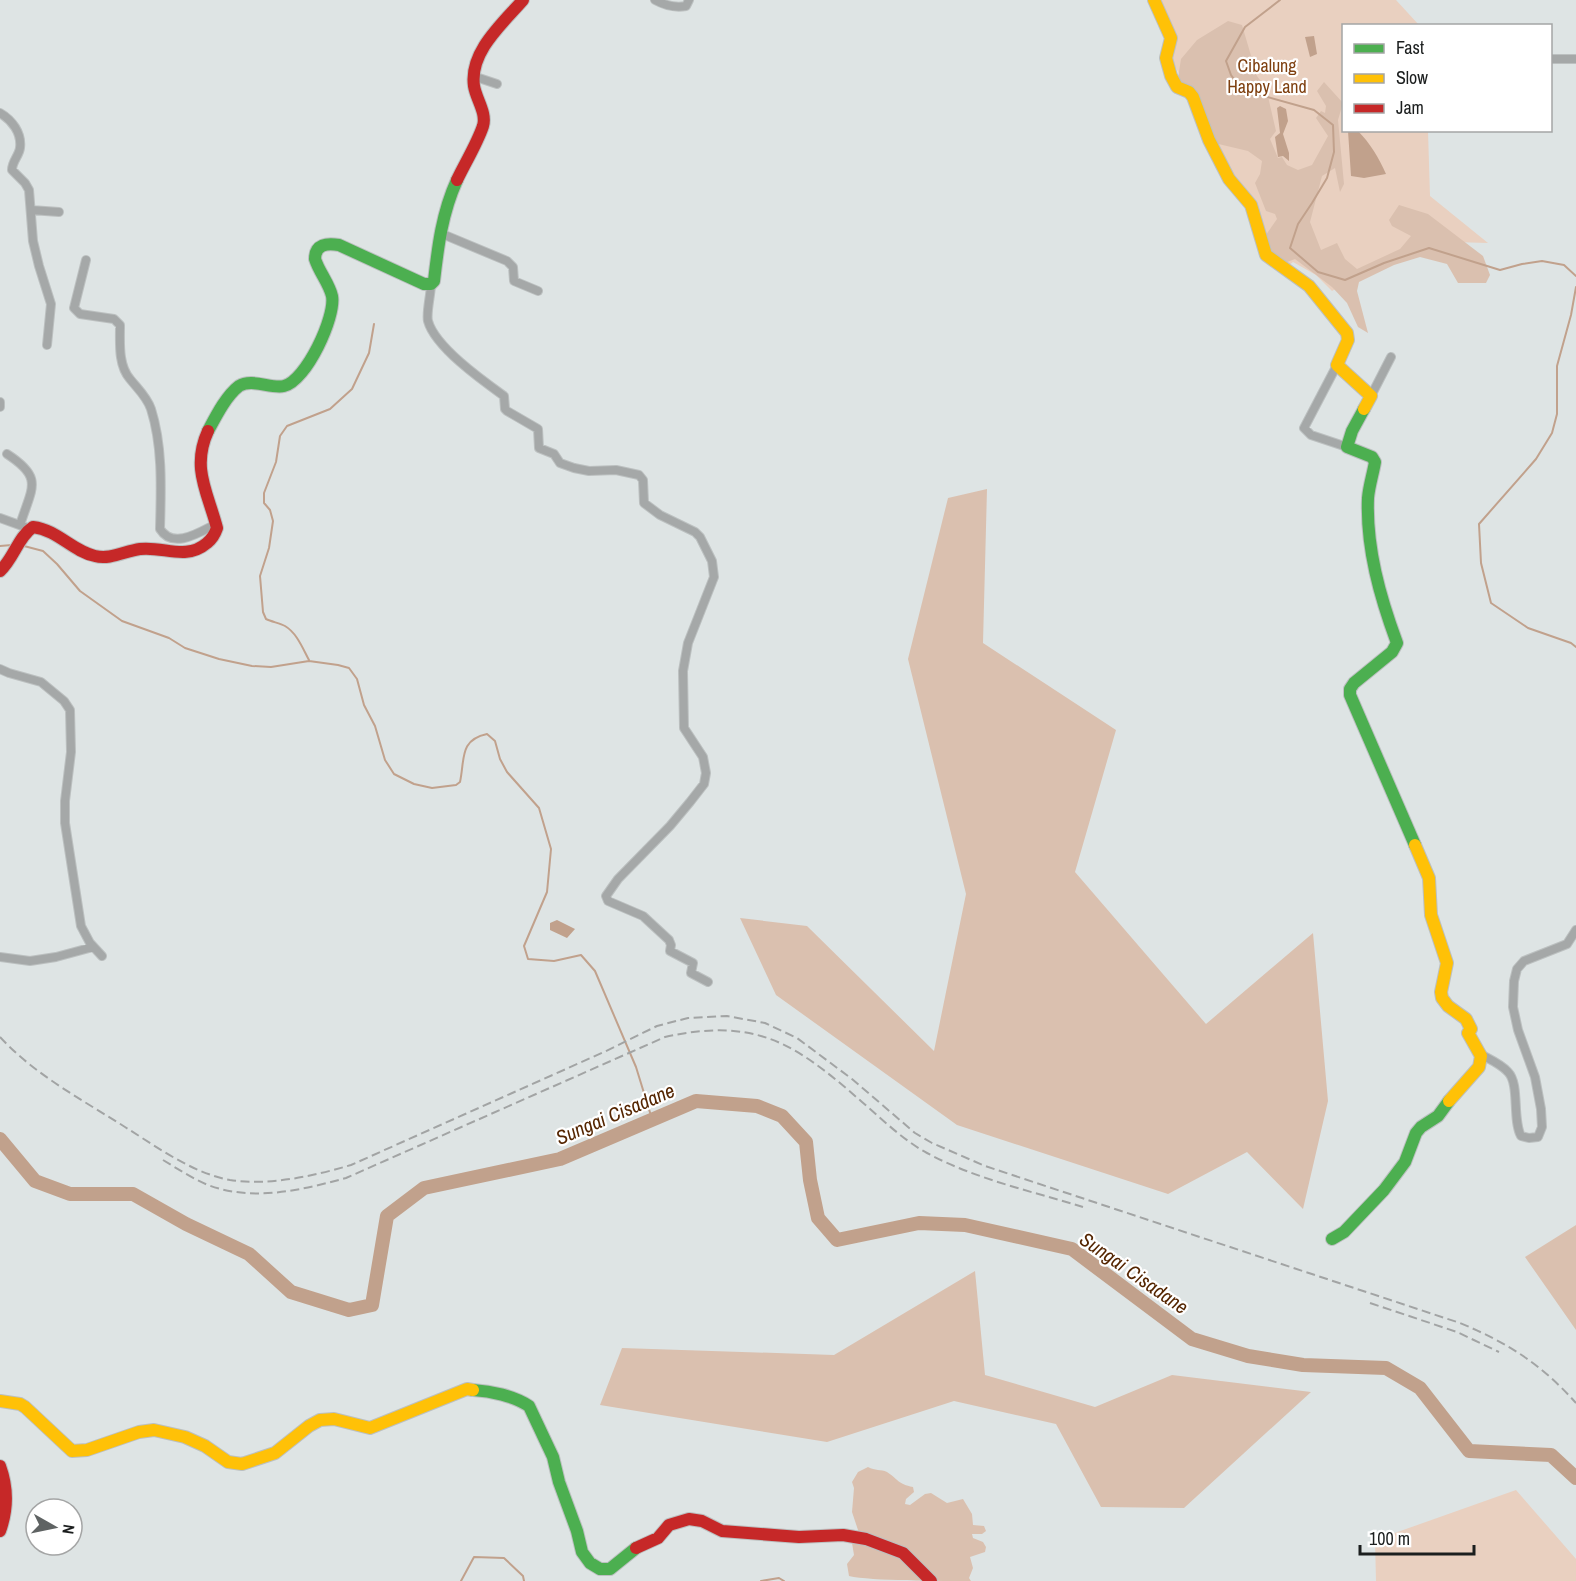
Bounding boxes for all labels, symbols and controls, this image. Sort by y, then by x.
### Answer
legend [1342,24,1552,132]
text: Fast [1396,35,1424,60]
park label: Cibalung Happy Land [1227,53,1307,99]
text: Slow [1396,65,1428,90]
text: Jam [1396,95,1424,120]
water label: Sungai Cisadane [551,1076,678,1151]
water label: Sungai Cisadane [1075,1225,1194,1320]
north arrow [24,1497,84,1557]
scale bar [1360,1518,1474,1556]
text: N [57,1523,80,1536]
text: 100 m [1369,1526,1410,1551]

